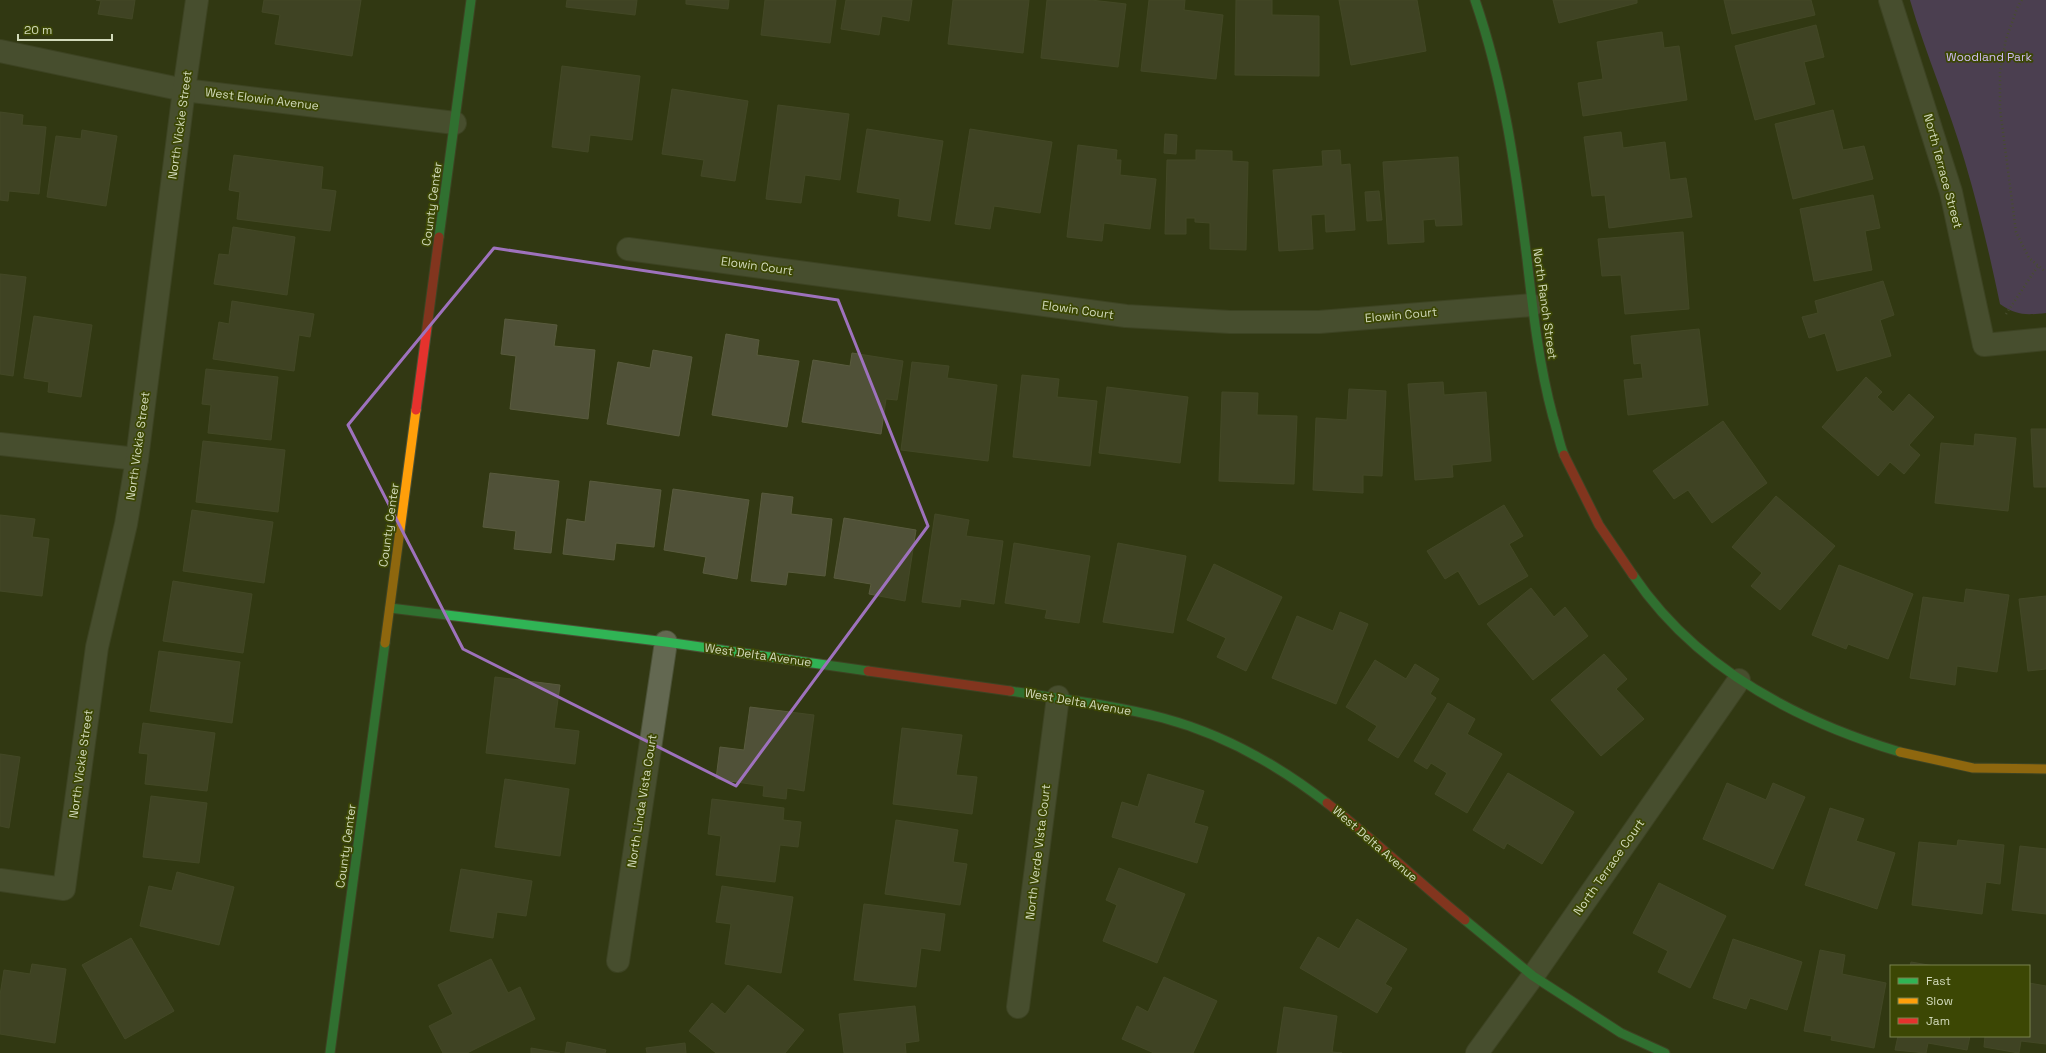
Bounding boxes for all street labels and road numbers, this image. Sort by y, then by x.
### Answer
street label: North Vickie Street [164,70,196,180]
street label: West Elowin Avenue [204,84,320,114]
street label: North Terrace Street [1920,112,1966,230]
street label: County Center [418,161,446,247]
street label: North Ranch Street [1529,247,1561,361]
street label: Elowin Court [720,253,794,279]
street label: Elowin Court [1041,297,1115,323]
street label: Elowin Court [1364,304,1438,326]
street label: North Vickie Street [122,391,154,501]
street label: County Center [375,482,403,568]
street label: West Delta Avenue [703,640,813,670]
street label: West Delta Avenue [1023,685,1133,719]
street label: North Vickie Street [65,709,97,819]
street label: North Linda Vista Court [624,733,660,869]
street label: North Verde Vista Court [1022,783,1054,921]
street label: County Center [332,803,360,889]
street label: West Delta Avenue [1329,803,1421,885]
street label: North Terrace Court [1570,816,1648,918]

